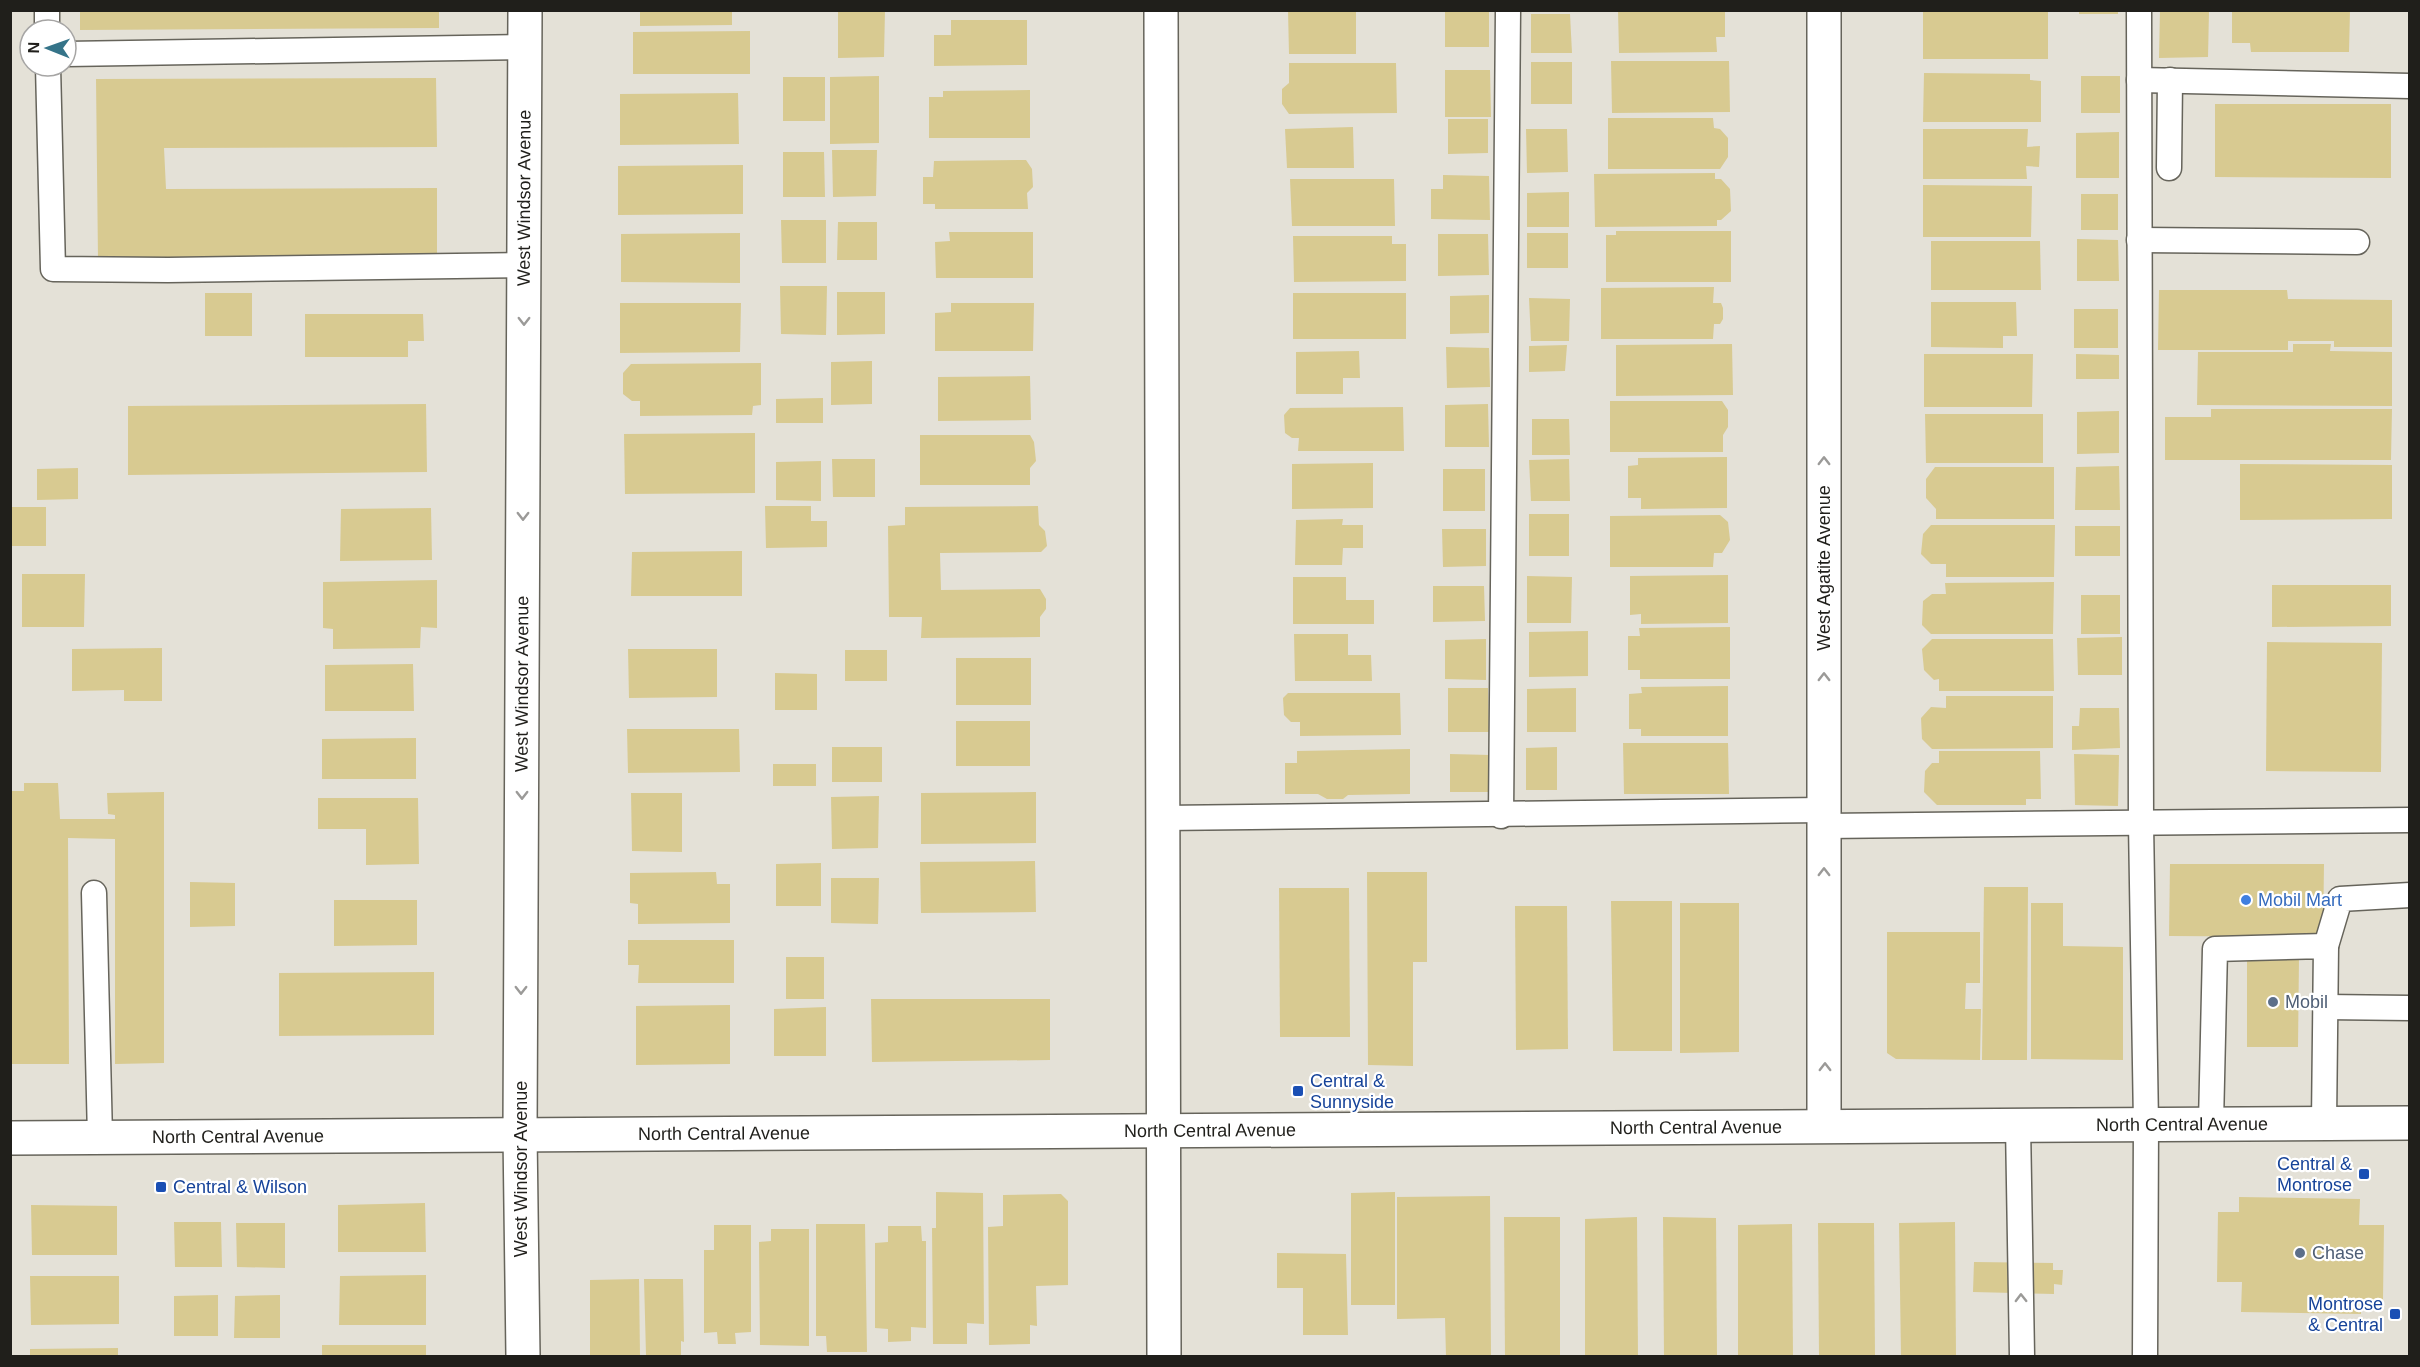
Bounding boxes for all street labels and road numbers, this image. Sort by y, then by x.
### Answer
street label: West Windsor Avenue [514,110,535,286]
street label: West Agatite Avenue [1814,485,1834,651]
street label: West Windsor Avenue [512,596,532,772]
street label: West Windsor Avenue [511,1081,531,1257]
street label: North Central Avenue [2096,1114,2268,1135]
street label: North Central Avenue [1610,1117,1782,1138]
street label: North Central Avenue [1124,1120,1296,1141]
street label: North Central Avenue [638,1123,810,1144]
street label: North Central Avenue [152,1126,324,1147]

